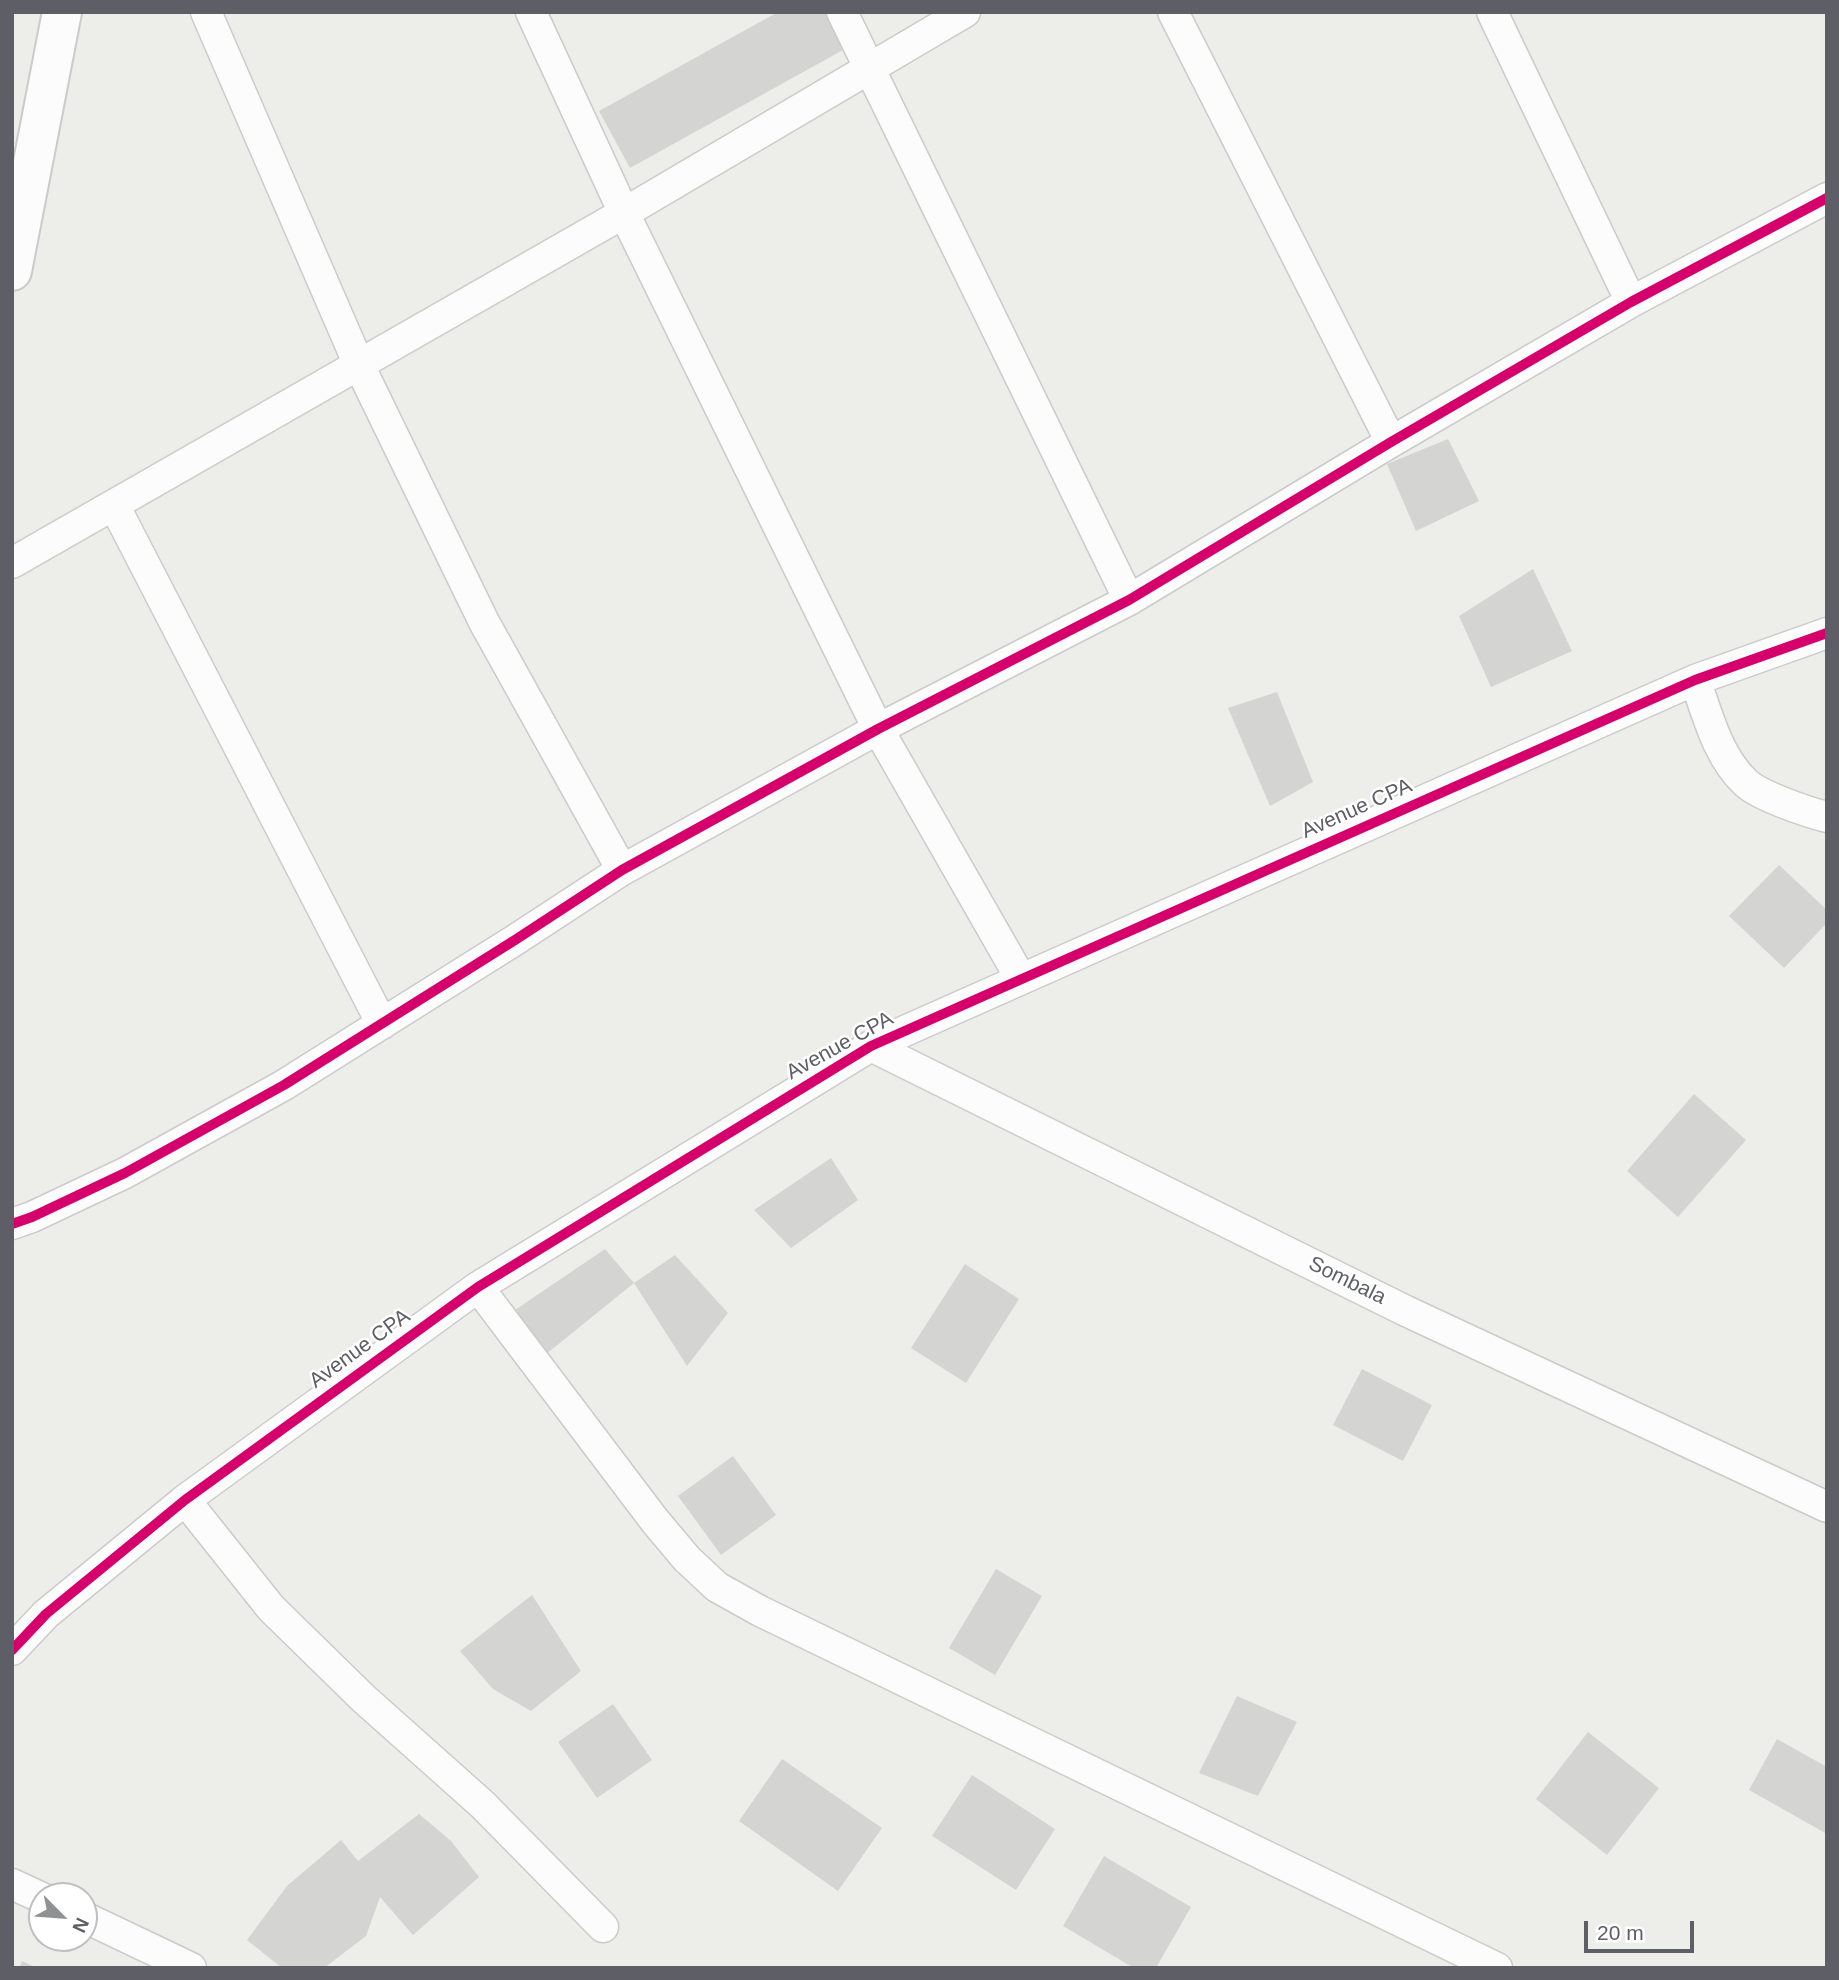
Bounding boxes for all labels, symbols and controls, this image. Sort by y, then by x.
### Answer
street label: Avenue CPA [1298,773,1416,845]
street label: Avenue CPA [782,1006,898,1086]
street label: Sombala [1304,1252,1390,1310]
street label: Avenue CPA [305,1304,415,1394]
north arrow [28,1882,98,1952]
scale bar [1587,1906,1697,1950]
text: N [68,1915,93,1936]
text: 20 m [1597,1921,1644,1944]

